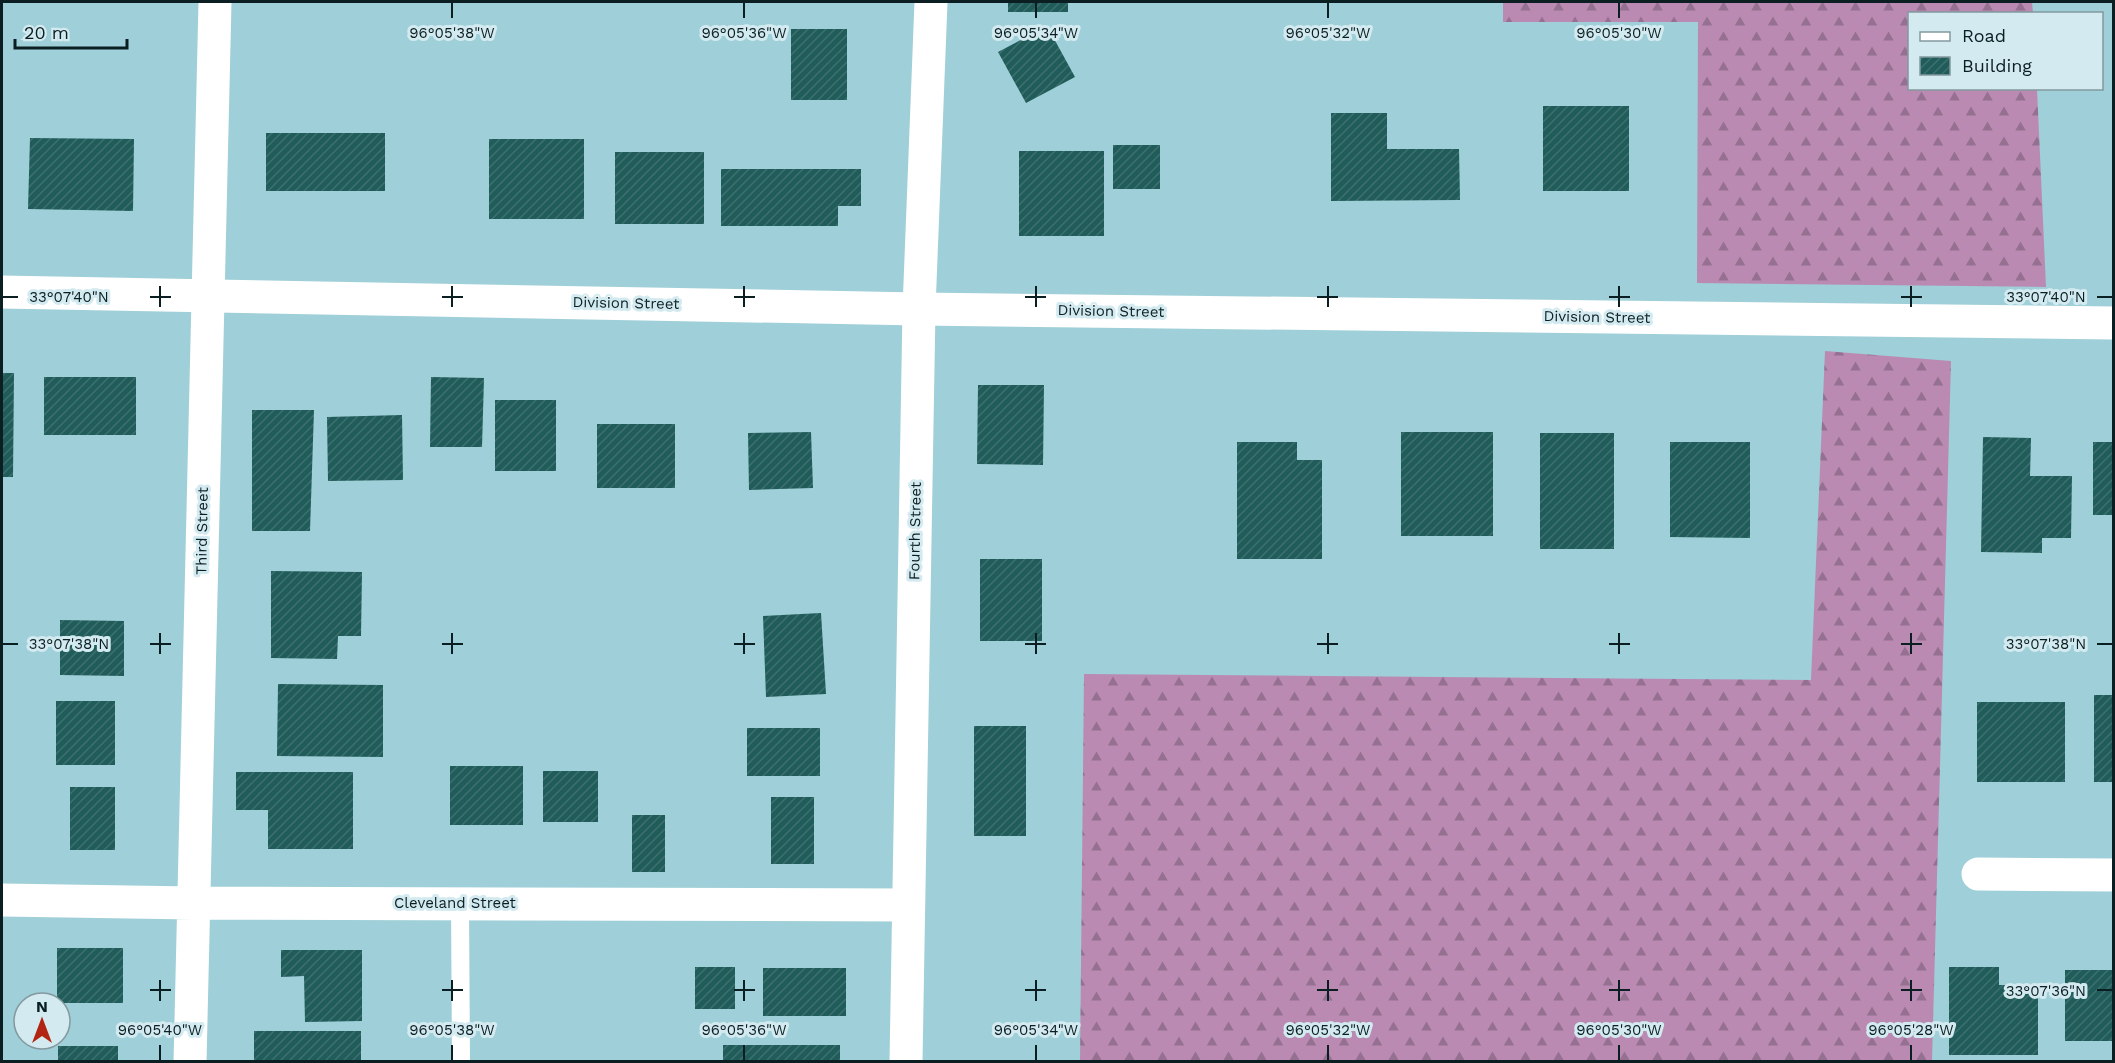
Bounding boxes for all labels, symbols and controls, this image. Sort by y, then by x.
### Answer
scale bar [15,12,128,50]
legend [1908,12,2103,90]
text: 20 m [24,22,69,43]
text: 96°05'38"W [409,24,495,42]
text: 96°05'36"W [701,24,787,42]
text: 96°05'34"W [994,24,1078,42]
text: 96°05'32"W [1286,24,1370,42]
text: 96°05'30"W [1576,24,1662,42]
text: Road [1962,25,2006,46]
text: Building [1962,55,2032,76]
text: 33°07'40"N [29,288,109,306]
text: 33°07'40"N [2006,288,2086,306]
street label: Division Street [572,293,680,313]
street label: Division Street [1057,301,1165,321]
street label: Division Street [1543,307,1651,327]
street label: Fourth Street [905,481,925,580]
street label: Third Street [192,486,212,575]
text: 33°07'38"N [29,635,109,653]
text: 33°07'38"N [2006,635,2086,653]
street label: Cleveland Street [394,894,517,912]
text: 33°07'36"N [2006,982,2086,1000]
north arrow [12,991,72,1051]
text: N [36,997,48,1016]
text: 96°05'40"W [118,1021,202,1039]
text: 96°05'38"W [409,1021,495,1039]
text: 96°05'36"W [701,1021,787,1039]
text: 96°05'34"W [994,1021,1078,1039]
text: 96°05'32"W [1286,1021,1370,1039]
text: 96°05'30"W [1576,1021,1662,1039]
text: 96°05'28"W [1868,1021,1954,1039]

